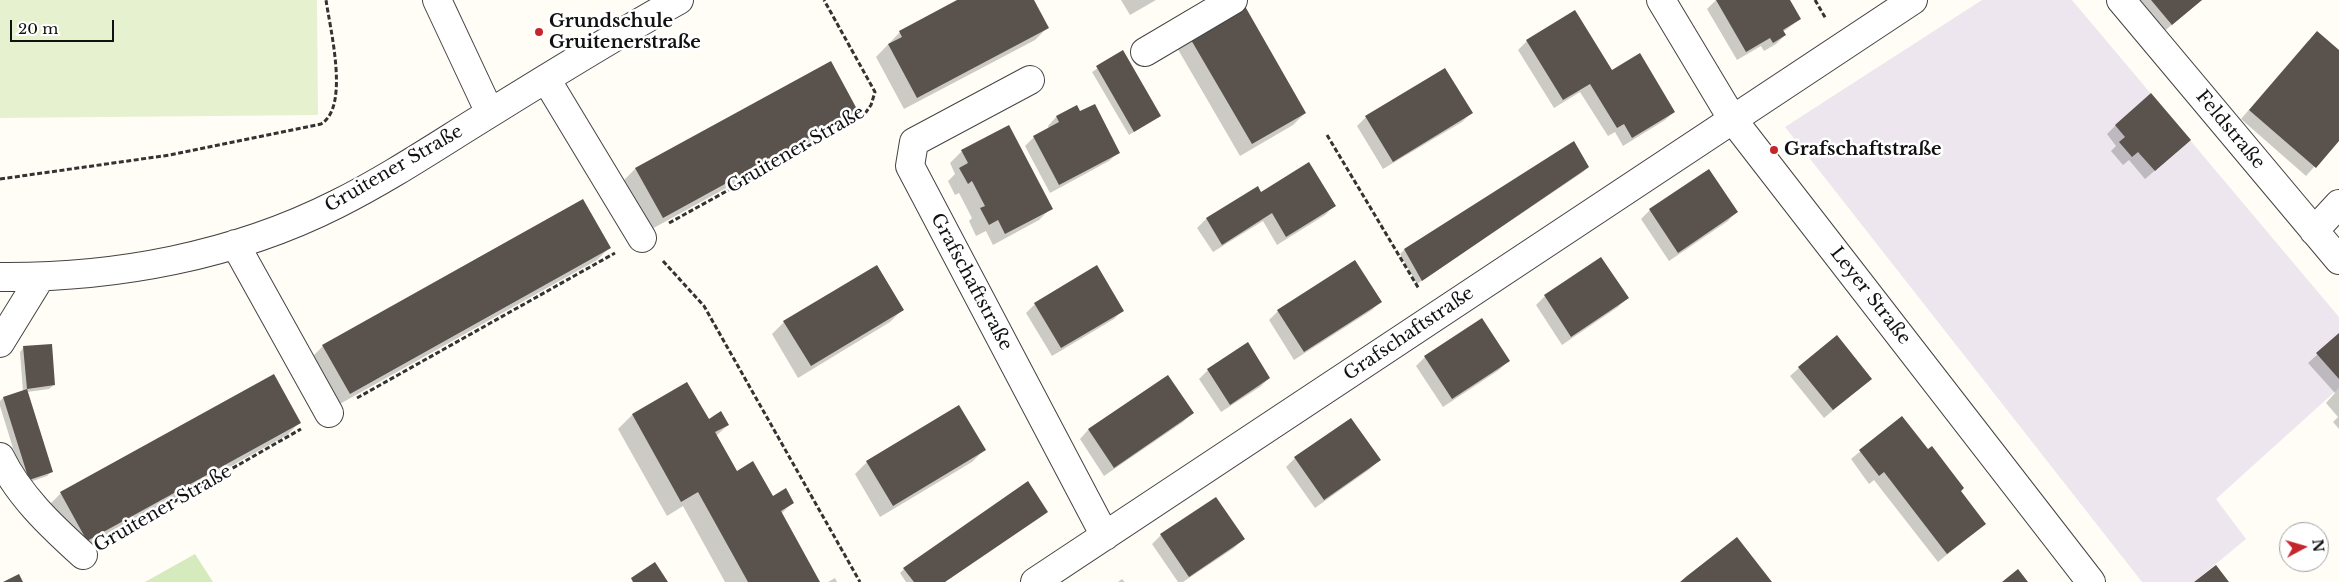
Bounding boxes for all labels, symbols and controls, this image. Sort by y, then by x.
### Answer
scale bar [12,10,116,42]
place label: Grundschule Gruitenerstraße [549,11,701,54]
text: 20 m [18,19,58,38]
marker: Grundschule Gruitenerstraße [533,26,545,38]
street label: Feldstraße [2191,86,2269,174]
street label: Gruitener Straße [723,102,869,198]
street label: Gruitener Straße [321,121,467,217]
place label: Grafschaftstraße [1784,139,1941,161]
marker: Grafschaftstraße [1768,144,1780,156]
street label: Grafschaftstraße [926,210,1016,354]
street label: Leyer Straße [1825,243,1915,349]
street label: Grafschaftstraße [1340,282,1478,386]
street label: Gruitener Straße [90,461,236,557]
north arrow [2279,522,2329,572]
text: N [2308,538,2328,553]

